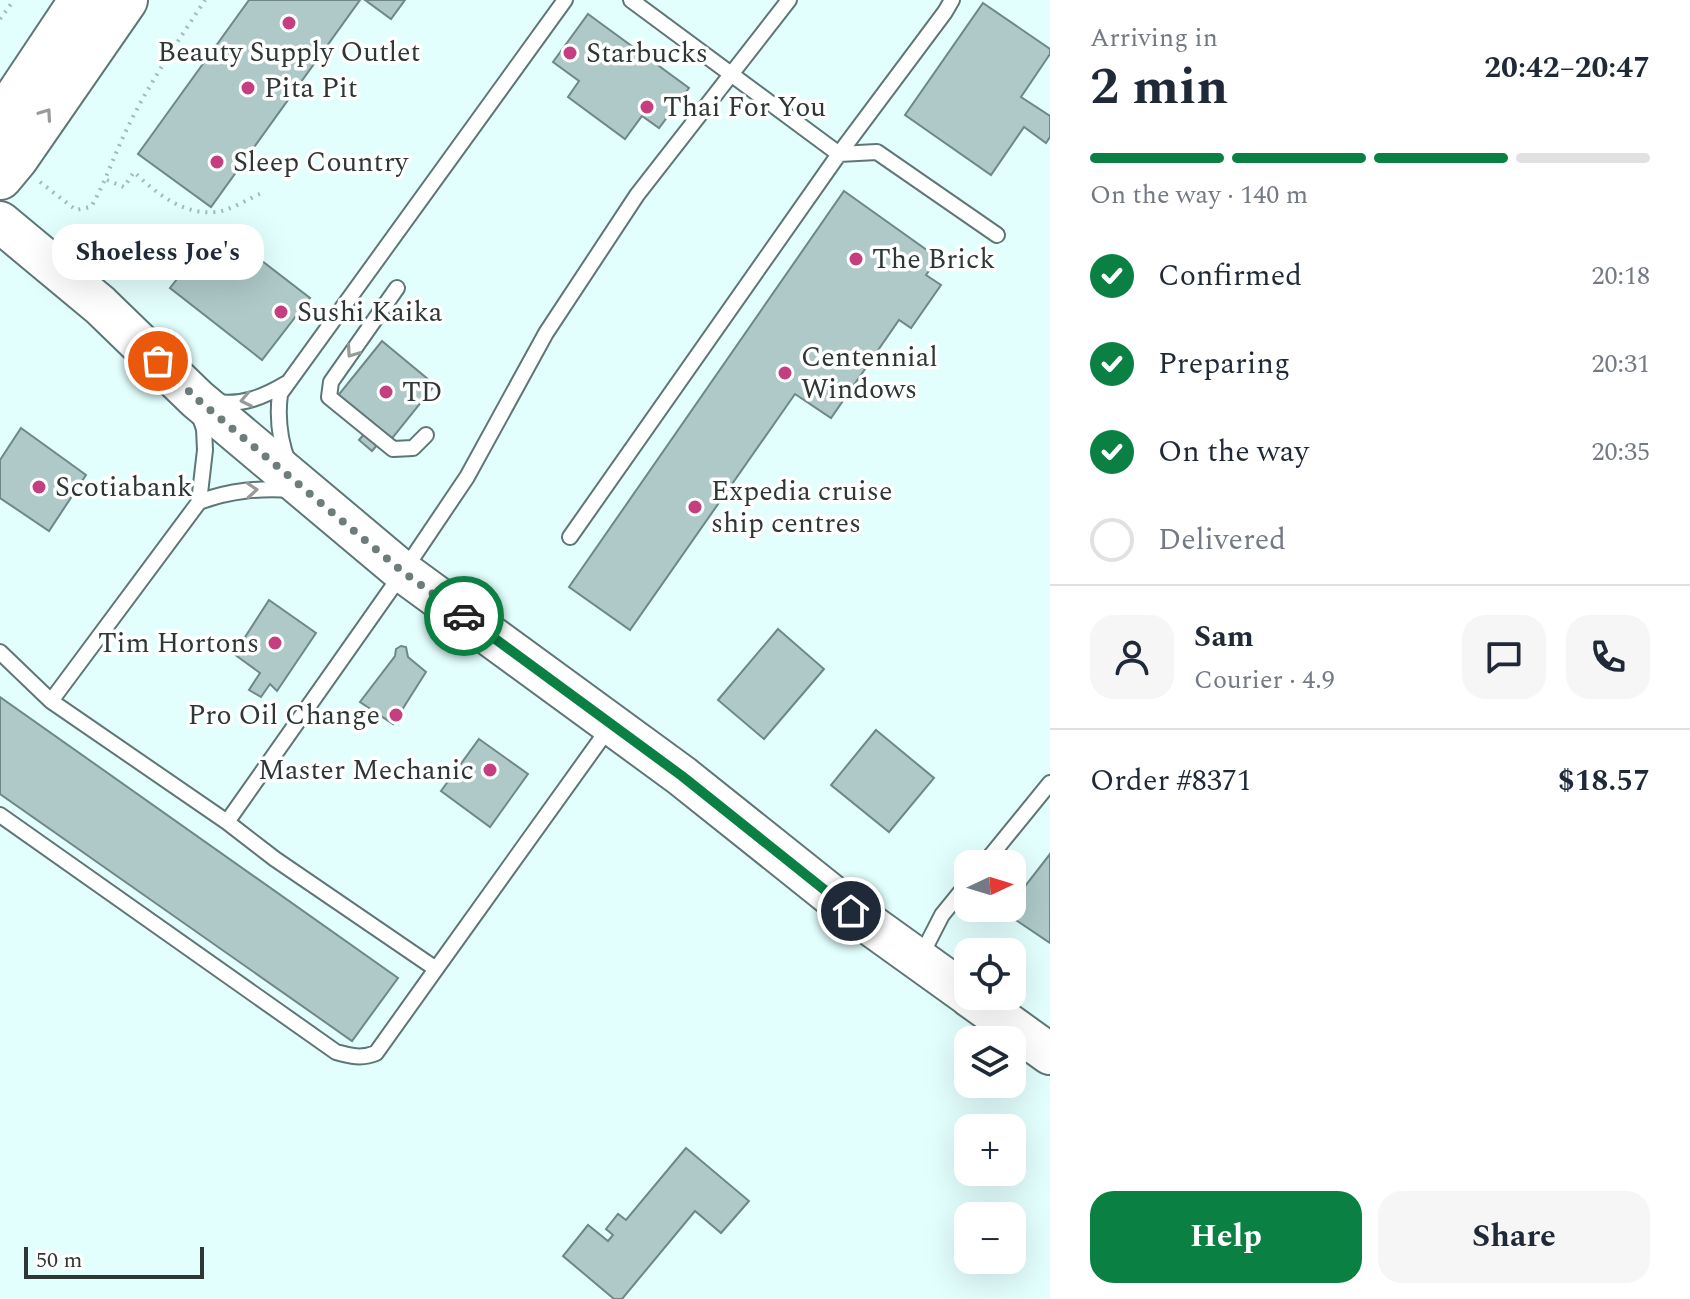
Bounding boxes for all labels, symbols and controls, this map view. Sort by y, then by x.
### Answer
marker: Beauty Supply Outlet [280,14,298,32]
text: Arriving in [1090,18,1218,58]
place label: Beauty Supply Outlet [157,31,421,74]
place label: Starbucks [586,32,708,75]
marker: Starbucks [561,44,579,62]
text: 20:42–20:47 [1484,45,1650,91]
text: 2 min [1090,48,1228,127]
place label: Pita Pit [264,67,358,110]
marker: Pita Pit [239,79,257,97]
place label: Thai For You [663,86,826,129]
marker: Thai For You [638,98,656,116]
one-way arrow [36,109,51,123]
place label: Sleep Country [233,141,410,184]
marker: Sleep Country [208,153,226,171]
text: On the way · 140 m [1090,175,1308,215]
callout: Shoeless Joe's [52,225,264,281]
text: Shoeless Joe's [76,232,240,272]
place label: The Brick [872,238,995,281]
marker: The Brick [847,250,865,268]
text: Confirmed [1158,253,1302,299]
icon: check [1090,254,1134,298]
text: 20:18 [1591,256,1650,296]
place label: Sushi Kaika [297,291,443,334]
marker: Sushi Kaika [272,303,290,321]
pin [124,327,192,395]
place label: Centennial Windows [801,336,938,411]
icon: bag [136,339,180,383]
text: Preparing [1158,341,1290,387]
icon: check [1090,342,1134,386]
one-way arrow [347,343,362,357]
text: 20:31 [1591,344,1650,384]
marker: Centennial Windows [776,364,794,382]
place label: TD [402,371,443,414]
marker: TD [377,383,395,401]
one-way arrow [239,391,253,408]
text: On the way [1158,429,1309,475]
icon: check [1090,430,1134,474]
text: 20:35 [1591,432,1650,472]
place label: Scotiabank [55,466,193,509]
place label: Expedia cruise ship centres [711,470,892,545]
marker: Scotiabank [30,478,48,496]
one-way arrow [246,482,259,499]
marker: Expedia cruise ship centres [686,498,704,516]
text: Delivered [1158,517,1286,563]
courier [424,576,504,656]
icon: car [442,594,486,638]
text: Sam [1194,614,1254,660]
button: person [1090,615,1174,699]
button: chat [1462,615,1546,699]
button: phone [1566,615,1650,699]
place label: Tim Hortons [98,622,259,665]
marker: Tim Hortons [266,634,284,652]
text: Courier · 4.9 [1194,660,1335,700]
place label: Pro Oil Change [188,694,380,737]
marker: Pro Oil Change [387,706,405,724]
place label: Master Mechanic [258,749,474,792]
text: Order #8371 [1090,758,1252,804]
text: $18.57 [1558,758,1650,804]
marker: Master Mechanic [481,761,499,779]
north arrow [954,850,1026,922]
map controls [954,850,1026,1274]
pin [817,877,885,945]
icon: home [829,889,873,933]
button: locate [954,938,1026,1010]
button: layers [954,1026,1026,1098]
button: + [954,1114,1026,1186]
button: Help [1090,1191,1362,1283]
button: Share [1378,1191,1650,1283]
button: − [954,1202,1026,1274]
scale bar [24,1243,204,1279]
text: 50 m [36,1244,82,1277]

